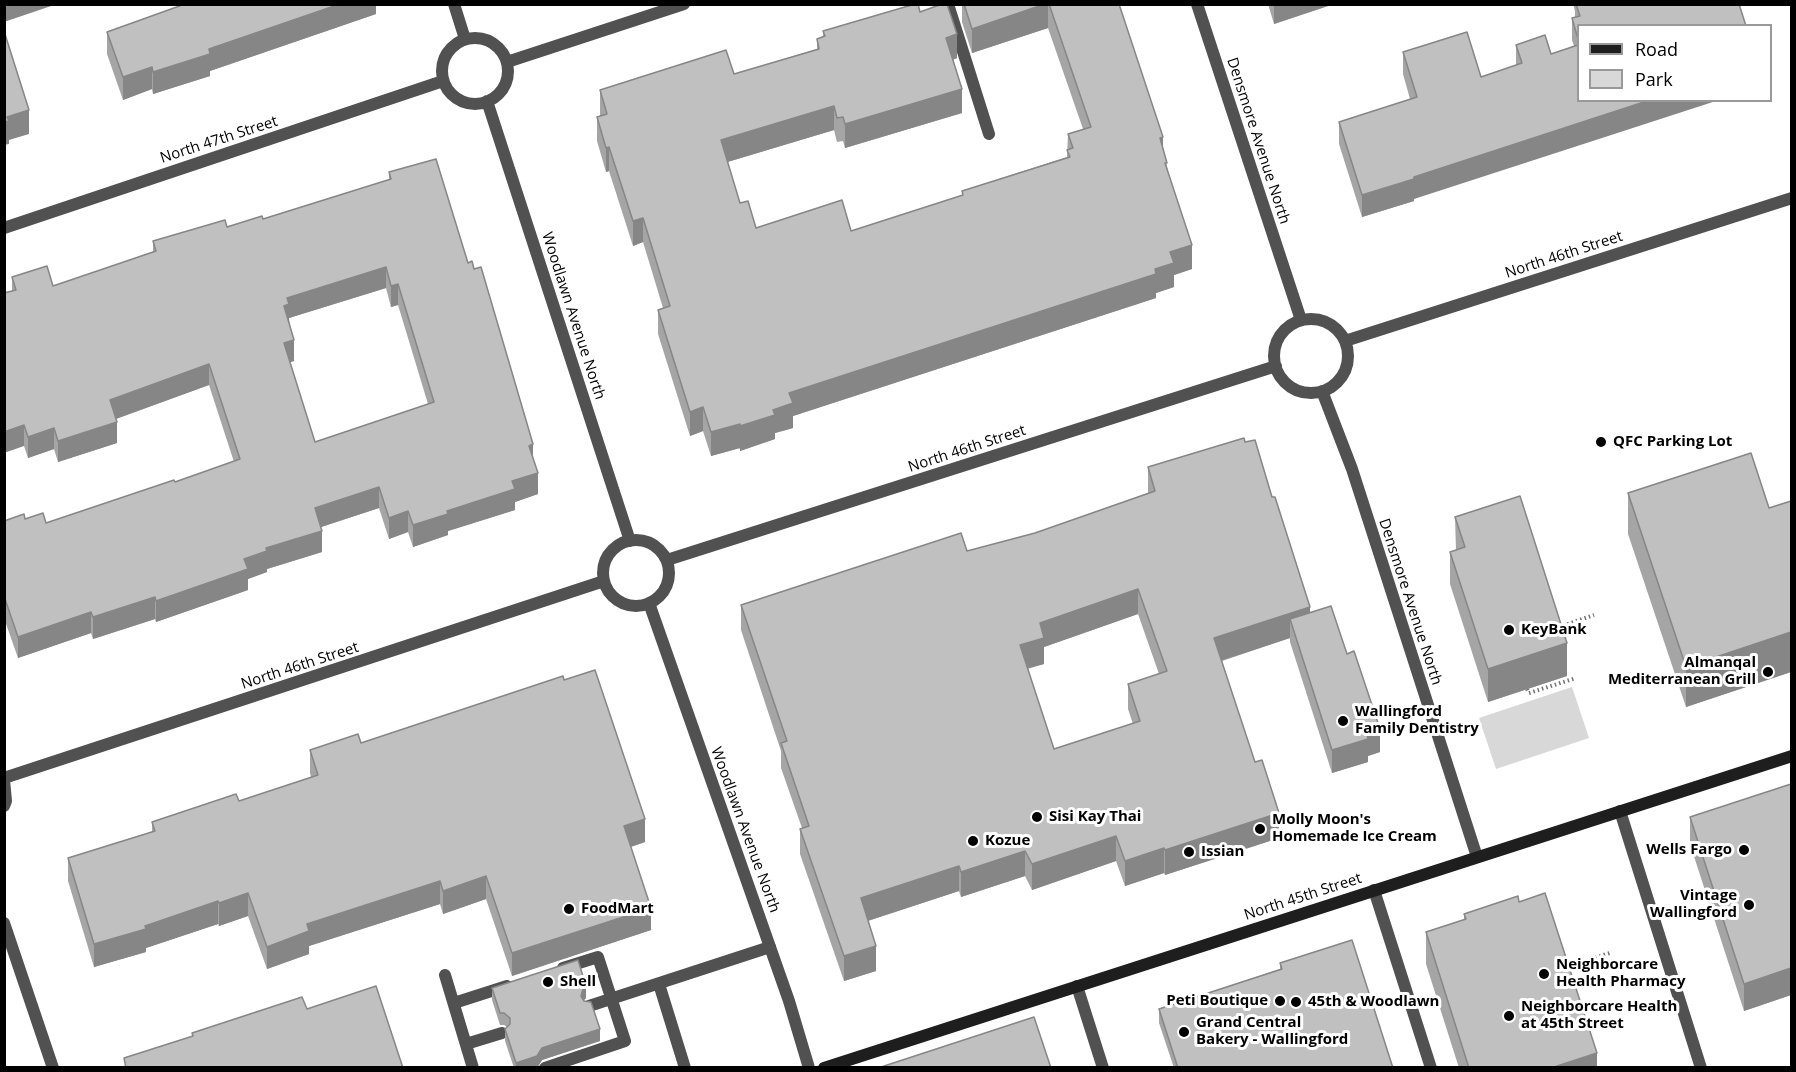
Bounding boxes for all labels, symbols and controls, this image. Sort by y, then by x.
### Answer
legend [1577,24,1772,102]
text: Road [1635,37,1678,61]
street label: Densmore Avenue North [1223,55,1293,227]
text: Park [1635,67,1673,91]
street label: North 47th Street [158,113,280,167]
street label: North 46th Street [1503,228,1625,282]
street label: Woodlawn Avenue North [537,230,609,402]
street label: North 46th Street [906,422,1028,476]
place label: QFC Parking Lot [1613,433,1732,451]
marker: QFC Parking Lot [1594,435,1608,449]
street label: Densmore Avenue North [1375,516,1445,688]
place label: KeyBank [1521,621,1587,639]
marker: KeyBank [1502,623,1516,637]
street label: North 46th Street [239,639,361,693]
place label: Almanqal Mediterranean Grill [1608,654,1756,689]
marker: Almanqal Mediterranean Grill [1761,665,1775,679]
place label: Wallingford Family Dentistry [1355,703,1479,738]
marker: Wallingford Family Dentistry [1336,714,1350,728]
street label: Woodlawn Avenue North [707,745,783,915]
place label: Sisi Kay Thai [1049,808,1141,826]
marker: Sisi Kay Thai [1030,810,1044,824]
place label: Molly Moon's Homemade Ice Cream [1272,811,1437,846]
marker: Molly Moon's Homemade Ice Cream [1253,822,1267,836]
place label: Kozue [985,832,1030,850]
marker: Kozue [966,834,980,848]
place label: Wells Fargo [1646,841,1732,859]
place label: Issian [1201,843,1244,861]
marker: Wells Fargo [1737,843,1751,857]
marker: Issian [1182,845,1196,859]
street label: North 45th Street [1242,870,1364,924]
place label: Vintage Wallingford [1650,887,1737,922]
marker: Vintage Wallingford [1742,898,1756,912]
place label: FoodMart [581,900,654,918]
marker: FoodMart [562,902,576,916]
place label: Neighborcare Health Pharmacy [1556,956,1685,991]
marker: Neighborcare Health Pharmacy [1537,967,1551,981]
place label: Shell [560,973,596,991]
marker: Shell [541,975,555,989]
place label: Peti Boutique [1166,992,1268,1010]
place label: 45th & Woodlawn [1308,993,1439,1011]
marker: Peti Boutique [1273,994,1287,1008]
marker: 45th & Woodlawn [1289,995,1303,1009]
place label: Neighborcare Health at 45th Street [1521,998,1677,1033]
marker: Neighborcare Health at 45th Street [1502,1009,1516,1023]
place label: Grand Central Bakery - Wallingford [1196,1014,1348,1049]
marker: Grand Central Bakery - Wallingford [1177,1025,1191,1039]

